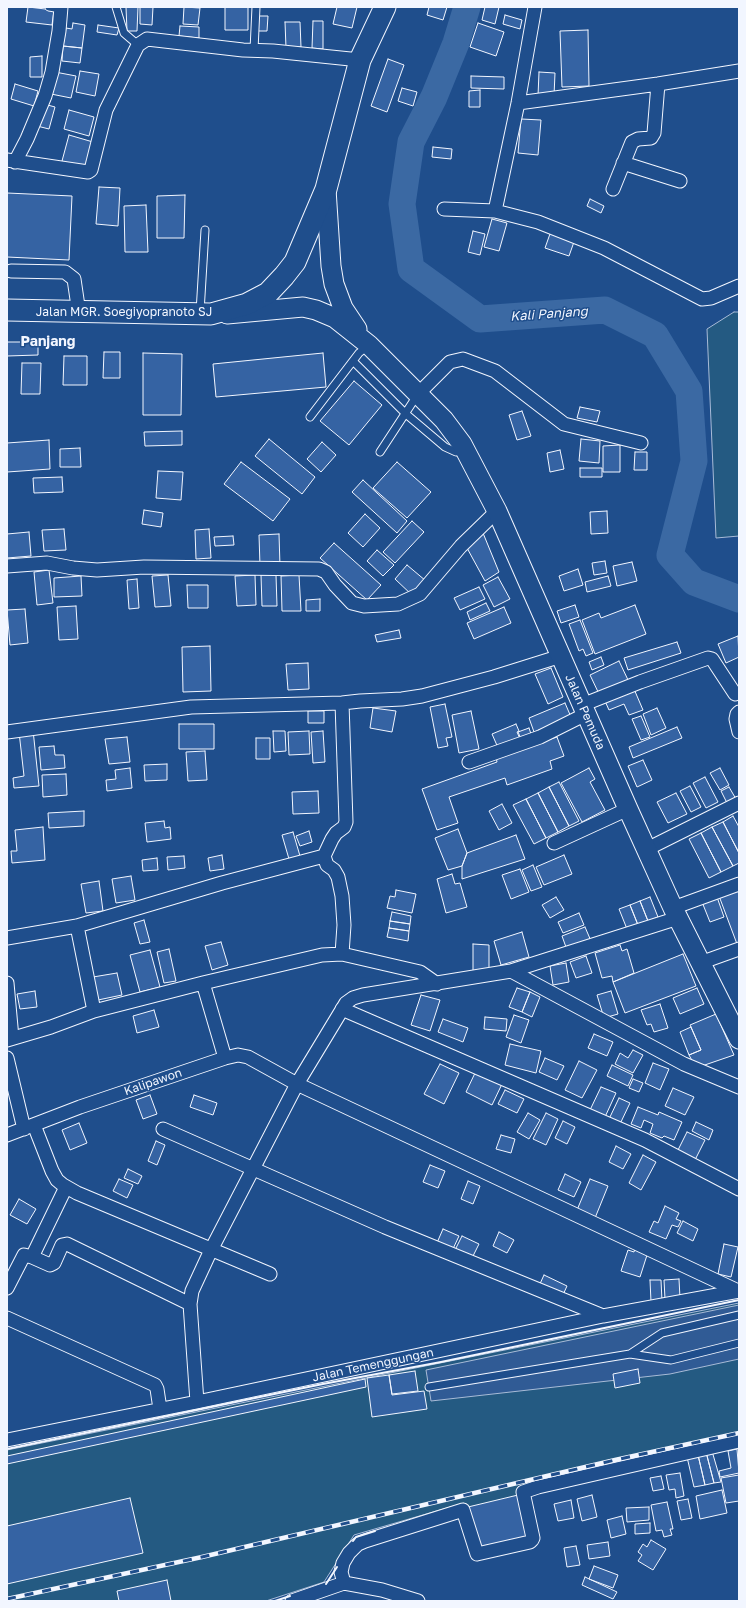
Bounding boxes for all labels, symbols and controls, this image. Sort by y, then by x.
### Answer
water label: Kali Panjang [510,304,588,324]
street label: Jalan MGR. Soegiyopranoto SJ [36,305,212,319]
district label: Panjang [21,334,75,350]
street label: Jalan Pemuda [562,672,608,752]
street label: Kalipawon [122,1065,184,1099]
street label: Jalan Temenggungan [311,1345,435,1385]

